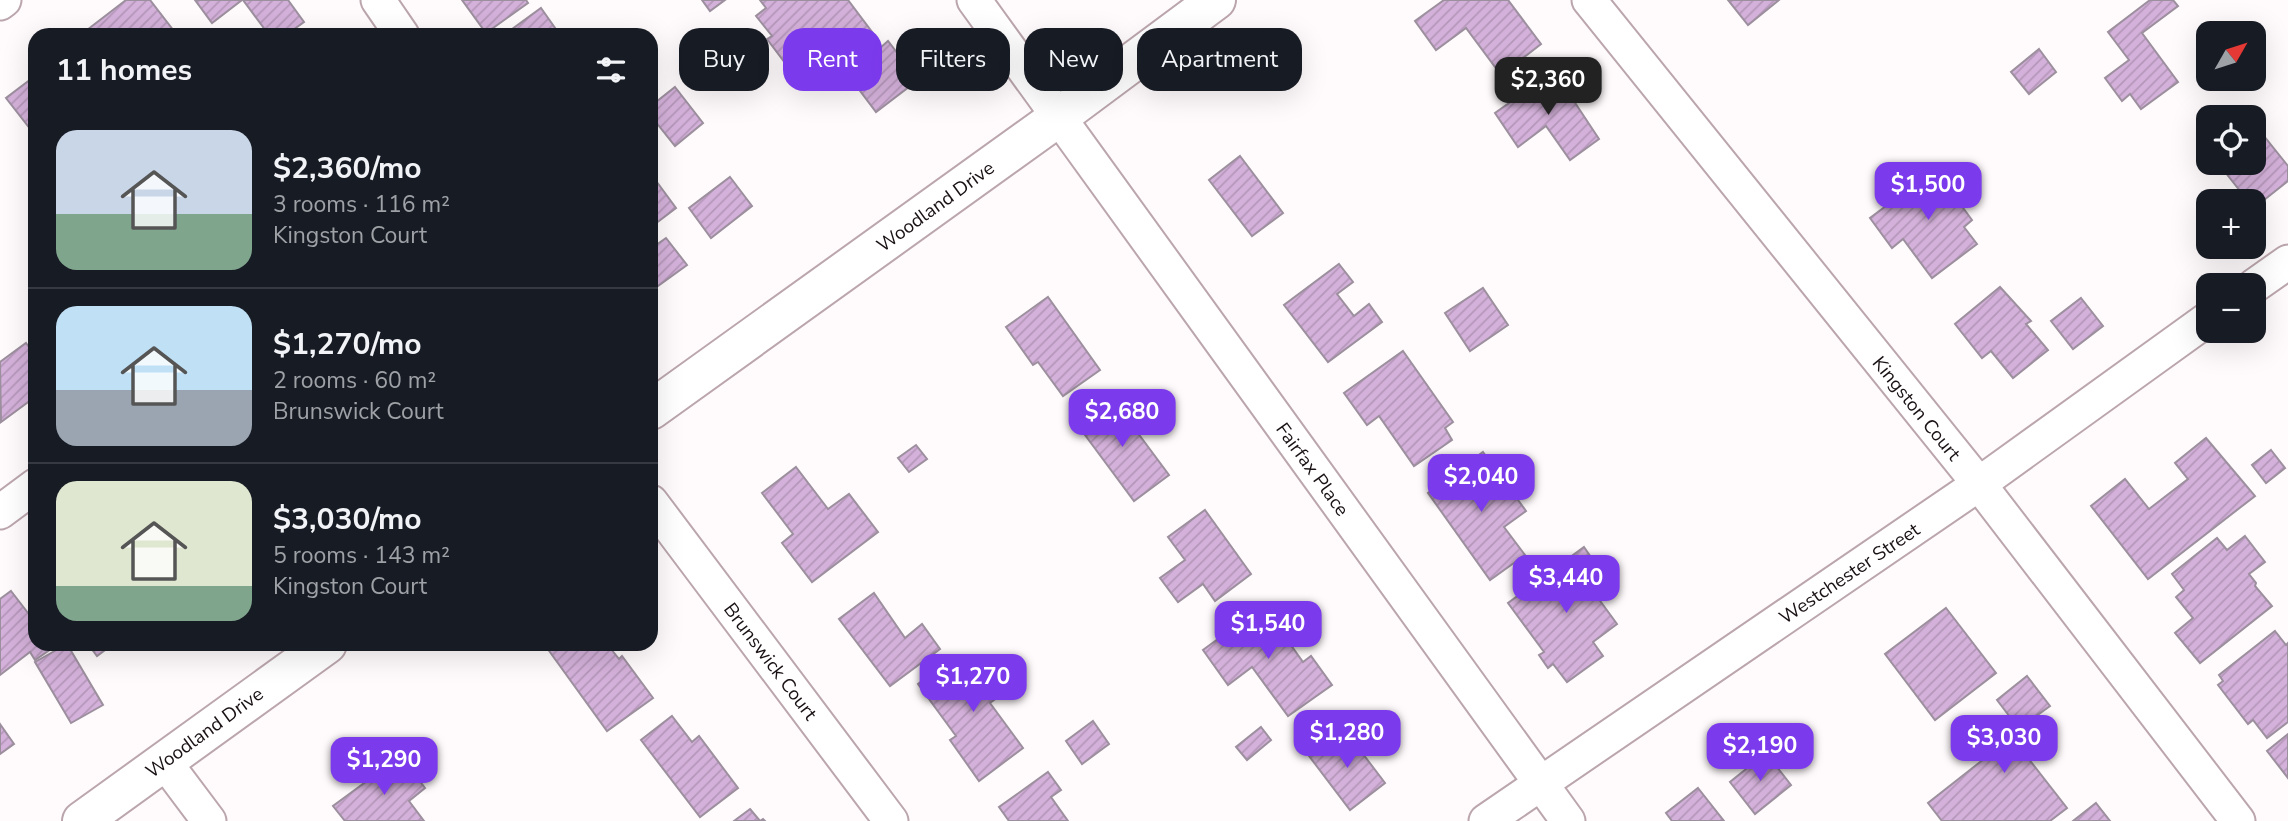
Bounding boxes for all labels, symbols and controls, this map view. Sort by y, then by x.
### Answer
north arrow [2196,21,2266,91]
map controls [2196,21,2266,343]
chip: Buy [679,28,769,91]
chip: Rent [783,28,882,91]
chip: Filters [896,28,1010,91]
chip: New [1024,28,1123,91]
chip: Apartment [1137,28,1302,91]
text: 11 homes [56,50,192,91]
icon: filters [592,51,630,89]
pin: $2,360 [1491,58,1605,117]
text: $2,360 [1511,64,1585,95]
button: locate [2196,105,2266,175]
text: $2,360/mo [273,148,422,189]
street label: Woodland Drive [872,155,1000,258]
icon: home [112,158,196,242]
pin: $1,500 [1871,162,1985,222]
text: $1,500 [1891,169,1965,200]
text: 3 rooms · 116 m² [273,189,450,220]
button: + [2196,189,2266,259]
text: Kingston Court [273,220,427,251]
button: − [2196,273,2266,343]
text: $1,270/mo [273,324,422,365]
icon: home [112,334,196,418]
street label: Kingston Court [1866,351,1967,467]
text: 2 rooms · 60 m² [273,365,436,396]
pin: $2,680 [1065,390,1179,449]
text: Brunswick Court [273,396,444,427]
text: $2,680 [1085,396,1159,427]
street label: Fairfax Place [1270,418,1355,521]
pin: $2,040 [1424,454,1538,514]
text: $2,040 [1444,461,1518,492]
text: $3,030/mo [273,499,422,540]
icon: home [112,509,196,593]
street label: Westchester Street [1774,517,1925,631]
text: 5 rooms · 143 m² [273,540,450,571]
pin: $3,440 [1509,556,1623,615]
text: $3,440 [1529,562,1603,593]
text: Kingston Court [273,571,427,602]
street label: Brunswick Court [717,598,823,726]
pin: $1,540 [1211,602,1325,661]
text: $1,540 [1231,608,1305,639]
pin: $1,270 [916,654,1030,714]
text: $1,270 [936,661,1010,692]
street label: Woodland Drive [141,681,269,784]
pin: $1,280 [1290,710,1404,770]
pin: $3,030 [1947,716,2061,775]
text: $1,280 [1310,717,1384,748]
text: $3,030 [1967,722,2041,753]
pin: $2,190 [1703,724,1817,783]
text: $2,190 [1723,730,1797,761]
pin: $1,290 [327,738,441,797]
text: $1,290 [347,744,421,775]

